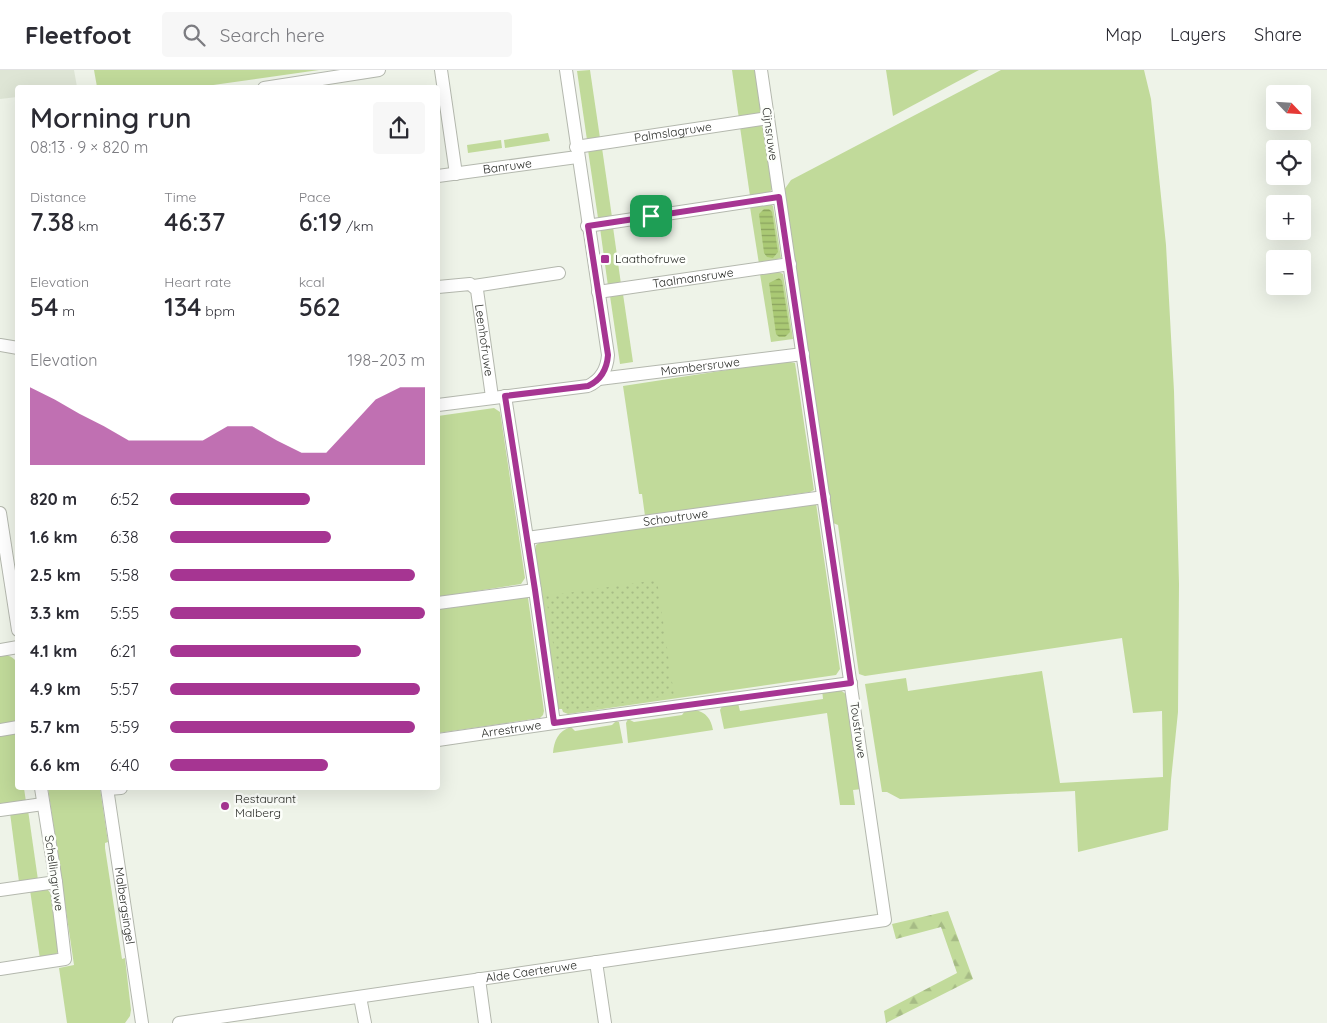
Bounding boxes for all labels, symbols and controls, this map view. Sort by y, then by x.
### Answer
search box [162,12,512,57]
text: Fleetfoot [25,20,132,50]
icon: search [180,21,208,49]
text: Search here [220,23,325,47]
text: Map [1105,23,1142,46]
text: Layers [1170,23,1226,46]
text: Share [1254,23,1302,46]
north arrow [1266,85,1311,130]
map controls [1266,85,1311,295]
text: Morning run [30,100,191,135]
button: share [373,102,425,154]
street label: Cijnsruwe [759,106,782,162]
street label: Palmslagruwe [633,119,713,145]
text: 08:13 · 9 × 820 m [30,137,148,157]
button: locate [1266,140,1311,185]
street label: Banruwe [482,155,533,177]
text: Distance [30,188,86,206]
text: Time [164,188,196,206]
text: Pace [299,188,331,206]
pin [630,195,672,237]
button: + [1266,195,1311,240]
icon: arrive [637,202,665,230]
text: 7.38 [30,206,74,237]
text: 46:37 [164,206,225,237]
text: 6:19 [299,206,342,237]
text: km [74,217,98,235]
text: /km [342,217,374,235]
button: − [1266,250,1311,295]
place label: Laathofruwe [615,251,686,266]
marker: Laathofruwe [599,253,611,265]
street label: Taalmansruwe [651,264,735,291]
text: Elevation [30,273,89,291]
text: Heart rate [164,273,231,291]
text: kcal [299,273,325,291]
text: 54 [30,291,58,322]
text: 134 [164,291,201,322]
text: 562 [299,291,341,322]
text: m [58,302,75,320]
text: bpm [201,302,235,320]
street label: Leenhofruwe [472,303,497,377]
text: Elevation [30,350,97,370]
text: 198–203 m [348,350,425,370]
street label: Mombersruwe [660,354,741,378]
text: 820 m [30,489,77,509]
text: 6:52 [110,489,139,509]
street label: Schoutruwe [642,505,709,529]
text: 1.6 km [30,527,77,547]
text: 6:38 [110,527,139,547]
text: 2.5 km [30,565,81,585]
text: 5:58 [110,565,139,585]
text: 3.3 km [30,603,80,623]
text: 5:55 [110,603,139,623]
text: 4.1 km [30,641,77,661]
text: 6:21 [110,641,136,661]
text: 4.9 km [30,679,81,699]
text: 5:57 [110,679,139,699]
street label: Toustruwe [847,701,870,759]
text: 5.7 km [30,717,80,737]
text: 5:59 [110,717,139,737]
street label: Arrestruwe [480,717,542,741]
text: 6.6 km [30,755,80,775]
text: 6:40 [110,755,140,775]
place label: Restaurant Malberg [235,791,296,820]
marker: Restaurant Malberg [219,800,231,812]
street label: Schellingruwe [42,834,67,912]
street label: Malbergsingel [112,866,138,945]
street label: Alde Caerteruwe [484,957,578,985]

